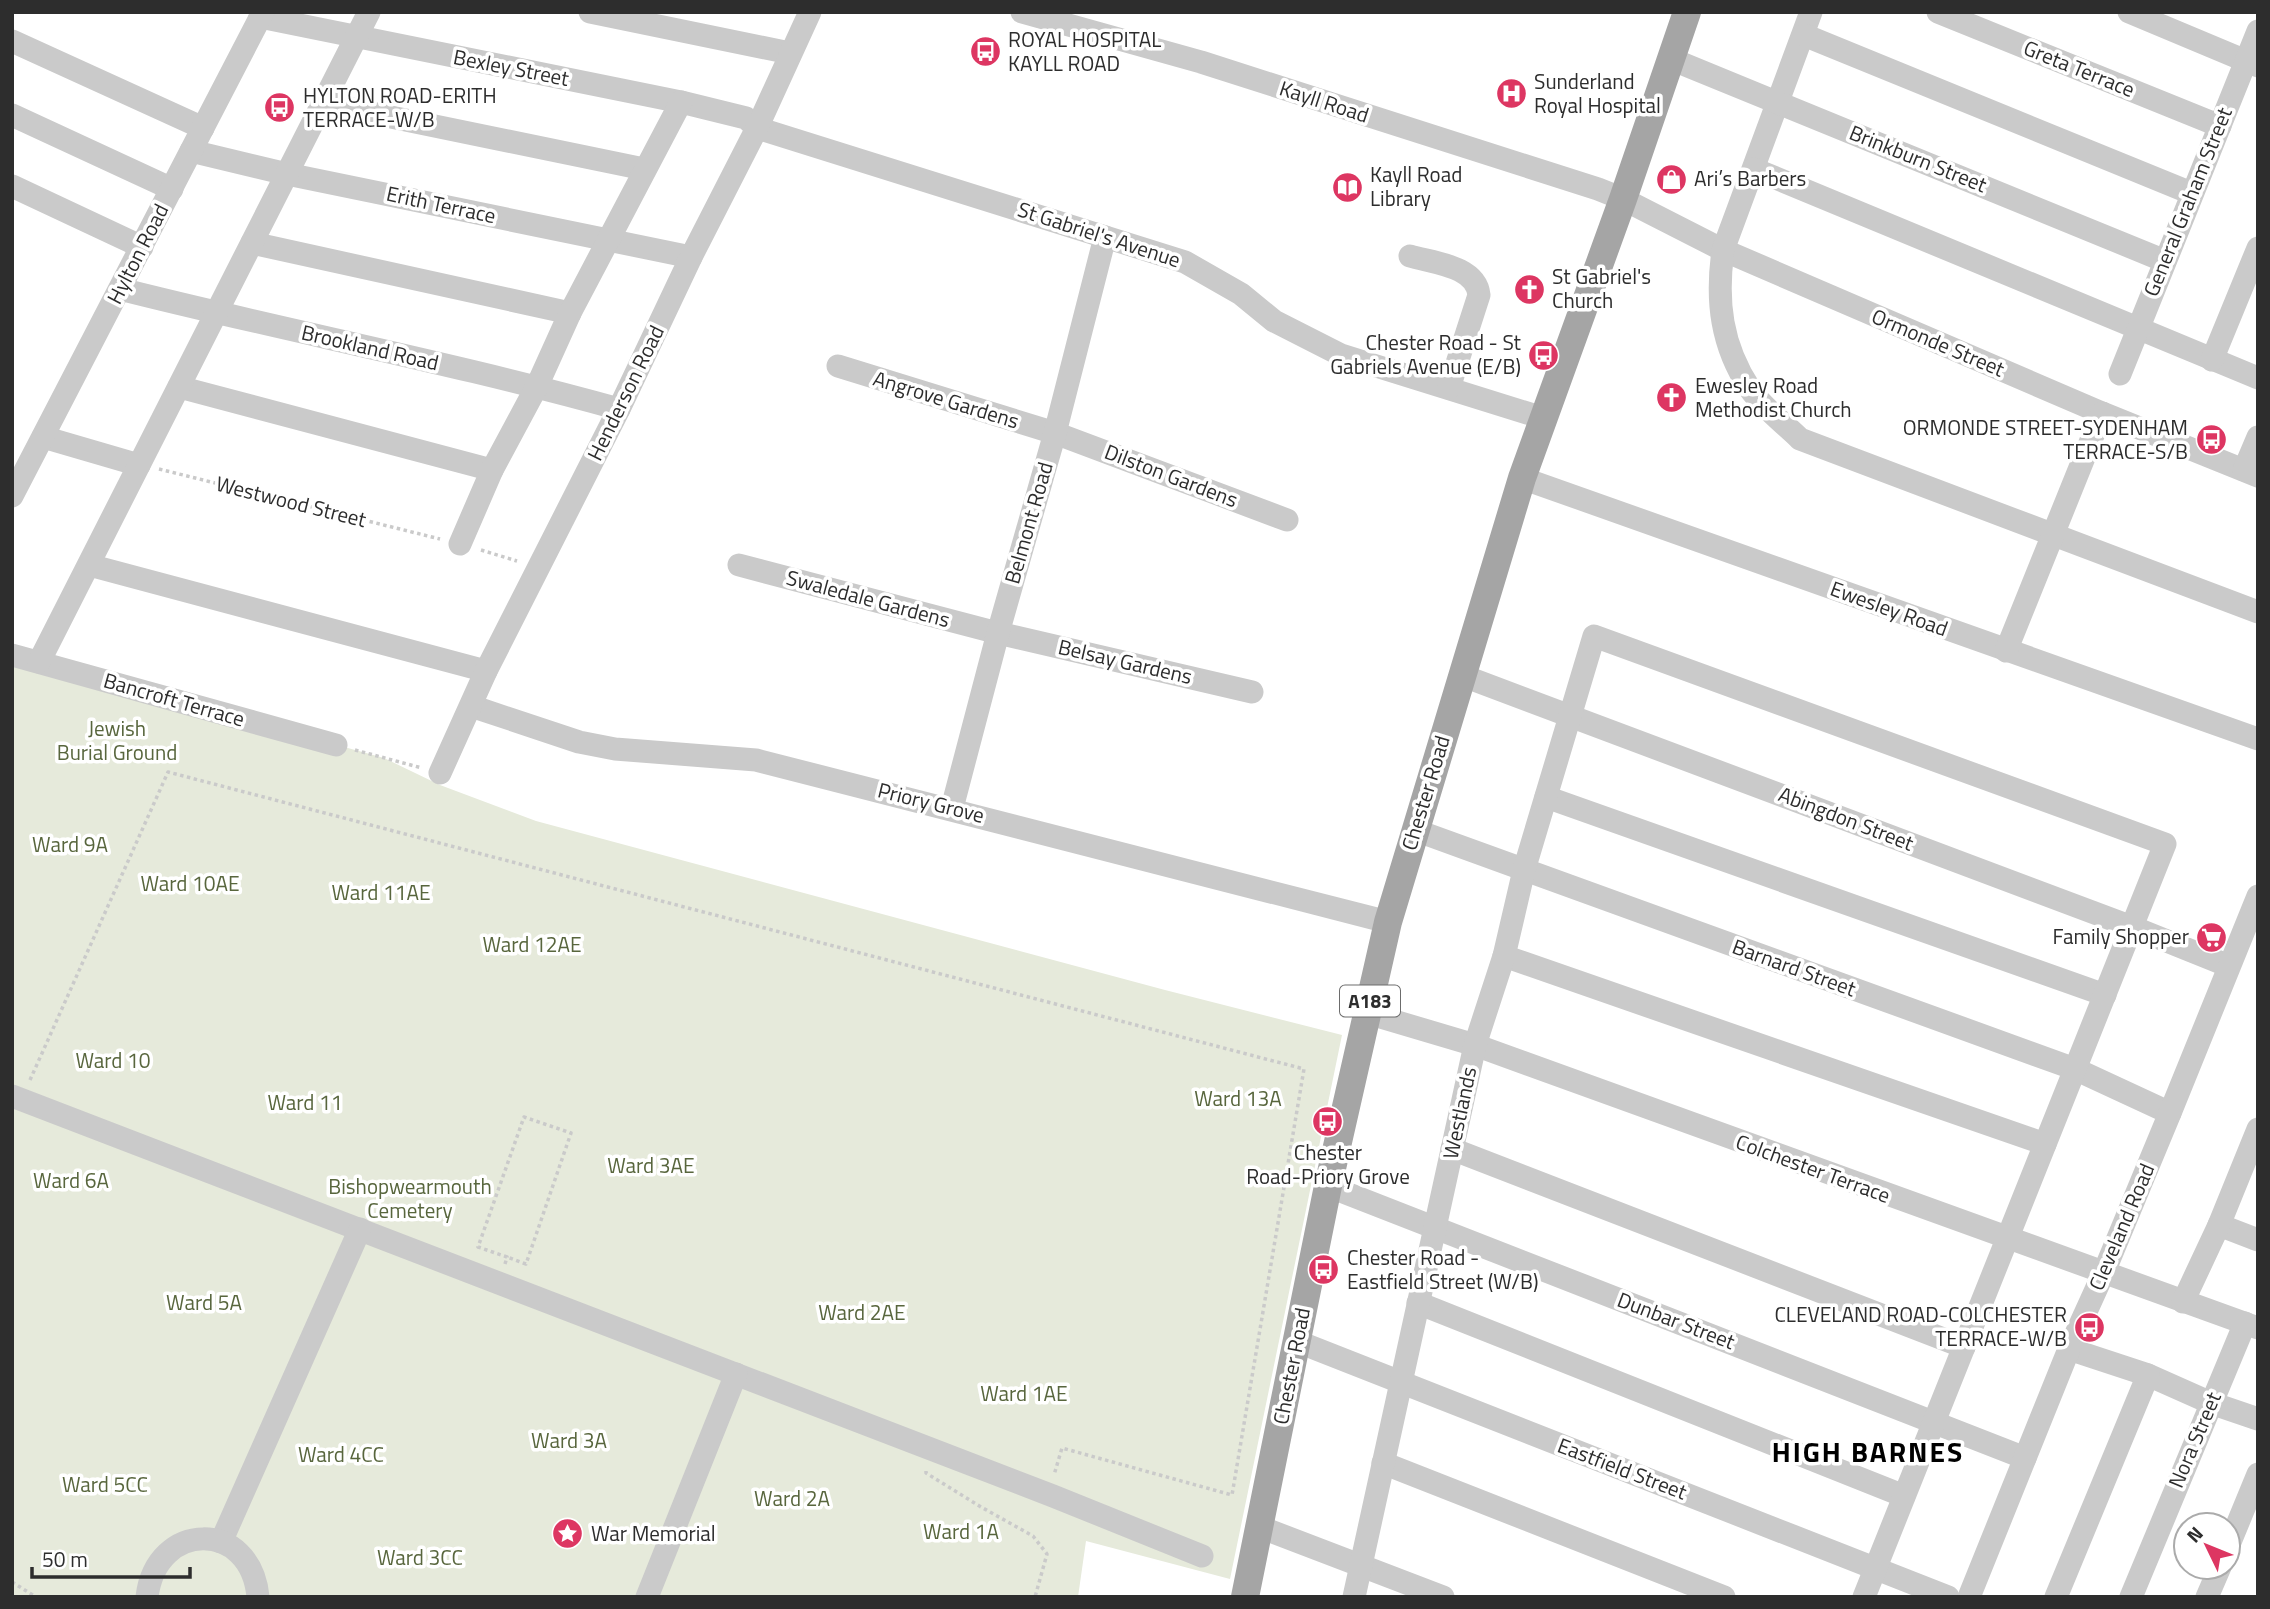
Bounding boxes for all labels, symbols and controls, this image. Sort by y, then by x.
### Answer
place label: ROYAL HOSPITAL KAYLL ROAD [1008,23,1161,79]
street label: Greta Terrace [2019,31,2140,105]
bus stop icon: ROYAL HOSPITAL KAYLL ROAD [968,35,1002,69]
street label: Bexley Street [451,40,572,94]
place label: Sunderland Royal Hospital [1534,65,1661,121]
street label: Kayll Road [1275,72,1373,131]
hospital icon: Sunderland Royal Hospital [1494,77,1528,111]
place label: HYLTON ROAD-ERITH TERRACE-W/B [303,79,497,135]
bus stop icon: HYLTON ROAD-ERITH TERRACE-W/B [263,91,297,125]
street label: General Graham Street [2134,102,2240,301]
street label: Brinkburn Street [1845,116,1992,200]
place label: Kayll Road Library [1370,158,1462,214]
shop icon: Ari’s Barbers [1654,162,1688,196]
place label: Ari’s Barbers [1694,162,1806,194]
library icon: Kayll Road Library [1330,170,1364,204]
street label: Erith Terrace [384,177,499,231]
street label: St Gabriel's Avenue [1014,193,1185,275]
street label: Hylton Road [98,198,176,309]
place label: St Gabriel's Church [1552,260,1651,316]
church icon: St Gabriel's Church [1512,272,1546,306]
street label: Ormonde Street [1867,300,2010,385]
street label: Brookland Road [298,316,442,378]
street label: Henderson Road [578,319,672,466]
place label: Chester Road - St Gabriels Avenue (E/B) [1330,326,1522,382]
bus stop icon: Chester Road - St Gabriels Avenue (E/B) [1527,338,1561,372]
street label: Angrove Gardens [869,362,1023,436]
place label: Ewesley Road Methodist Church [1695,369,1852,425]
church icon: Ewesley Road Methodist Church [1655,381,1689,415]
place label: ORMONDE STREET-SYDENHAM TERRACE-S/B [1903,411,2188,467]
bus stop icon: ORMONDE STREET-SYDENHAM TERRACE-S/B [2194,423,2228,457]
street label: Dilston Gardens [1100,435,1243,515]
street label: Belmont Road [995,458,1061,588]
street label: Westwood Street [213,467,370,535]
street label: Swaledale Gardens [783,561,954,635]
street label: Ewesley Road [1826,572,1953,644]
street label: Belsay Gardens [1055,630,1195,692]
street label: Bancroft Terrace [100,664,249,734]
park label: Jewish Burial Ground [57,712,177,768]
street label: Chester Road [1392,731,1458,854]
street label: Priory Grove [875,773,988,831]
street label: Abingdon Street [1774,778,1919,859]
park label: Ward 9A [32,828,108,860]
park label: Ward 10AE [140,867,240,899]
park label: Ward 11AE [331,876,431,908]
place label: Family Shopper [2053,920,2189,952]
supermarket icon: Family Shopper [2195,920,2229,954]
park label: Ward 12AE [482,928,582,960]
street label: Barnard Street [1728,930,1861,1004]
road number: A183 [1340,986,1400,1016]
park label: Ward 10 [75,1044,151,1076]
street label: Westlands [1434,1064,1484,1162]
park label: Ward 13A [1194,1082,1282,1114]
park label: Ward 11 [267,1086,343,1118]
bus stop icon: Chester Road-Priory Grove [1311,1104,1345,1138]
street label: Colchester Terrace [1732,1125,1895,1211]
place label: Chester Road-Priory Grove [1246,1136,1410,1192]
park label: Ward 3AE [607,1149,695,1181]
street label: Cleveland Road [2080,1158,2162,1295]
park label: Ward 6A [33,1164,109,1196]
park label: Bishopwearmouth Cemetery [328,1170,492,1226]
place label: Chester Road - Eastfield Street (W/B) [1347,1241,1538,1297]
bus stop icon: Chester Road - Eastfield Street (W/B) [1307,1253,1341,1287]
street label: Dunbar Street [1613,1283,1740,1357]
park label: Ward 5A [166,1286,242,1318]
park label: Ward 2AE [818,1296,906,1328]
place label: CLEVELAND ROAD-COLCHESTER TERRACE-W/B [1774,1298,2067,1354]
street label: Chester Road [1264,1305,1318,1427]
bus stop icon: CLEVELAND ROAD-COLCHESTER TERRACE-W/B [2073,1310,2107,1344]
park label: Ward 1AE [980,1377,1068,1409]
street label: Nora Street [2159,1386,2229,1493]
park label: Ward 3A [531,1424,607,1456]
street label: Eastfield Street [1553,1429,1692,1508]
district label: HIGH BARNES [1772,1430,1964,1473]
park label: Ward 4CC [298,1438,384,1470]
park label: Ward 5CC [62,1468,148,1500]
park label: Ward 2A [754,1482,830,1514]
north arrow [2172,1511,2242,1581]
park label: Ward 1A [923,1515,999,1547]
place icon: War Memorial [551,1517,585,1551]
place label: War Memorial [591,1517,716,1549]
text: N [2179,1519,2209,1549]
scale bar [32,1536,189,1580]
park label: Ward 3CC [377,1541,463,1573]
text: 50 m [42,1543,88,1575]

